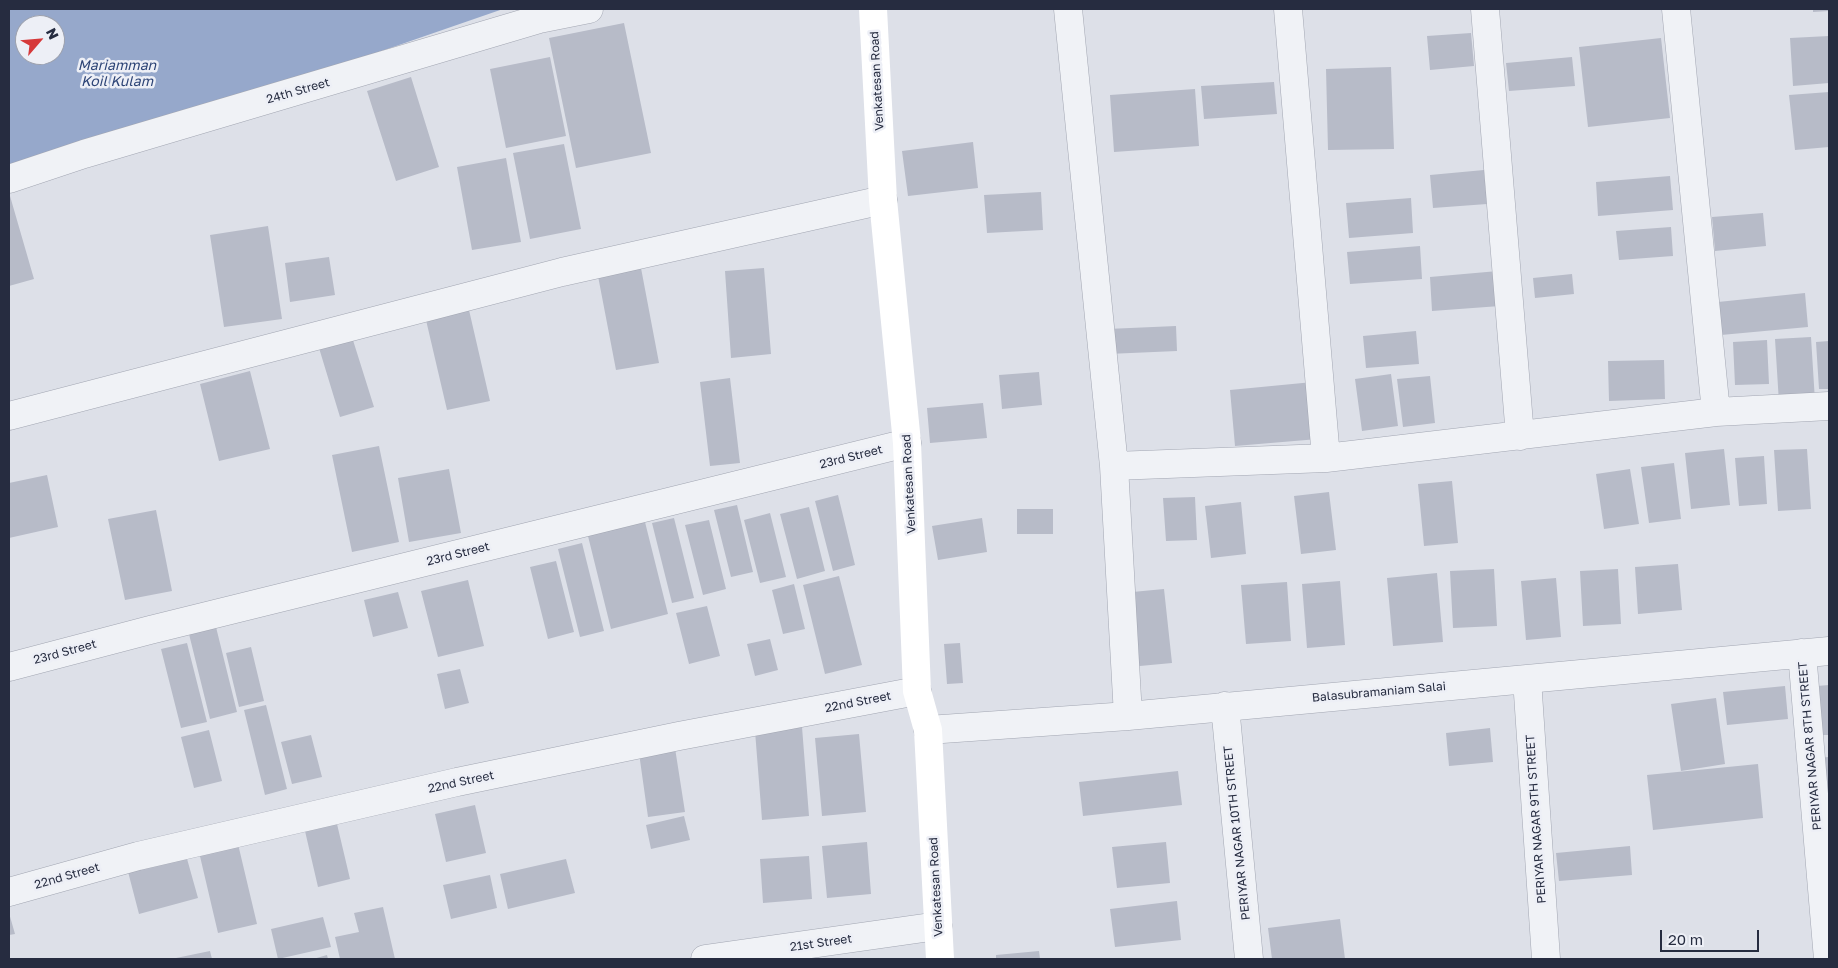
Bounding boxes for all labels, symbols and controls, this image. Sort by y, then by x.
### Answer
north arrow [15,15,65,65]
text: N [43,25,63,42]
street label: Venkatesan Road [867,31,887,131]
water label: Mariamman Koil Kulam [78,58,156,90]
street label: 24th Street [265,75,331,107]
street label: Venkatesan Road [899,434,919,534]
street label: 23rd Street [818,442,884,472]
street label: 23rd Street [425,539,491,569]
street label: 23rd Street [32,637,98,667]
street label: PERIYAR NAGAR 8TH STREET [1795,661,1825,831]
street label: Balasubramaniam Salai [1311,679,1447,705]
street label: 22nd Street [824,689,892,715]
street label: PERIYAR NAGAR 9TH STREET [1523,734,1549,904]
street label: PERIYAR NAGAR 10TH STREET [1221,745,1253,921]
street label: 22nd Street [427,768,495,796]
street label: Venkatesan Road [926,837,946,937]
street label: 22nd Street [33,860,101,892]
scale bar [1663,920,1762,952]
text: 20 m [1668,930,1703,948]
street label: 21st Street [789,932,853,954]

